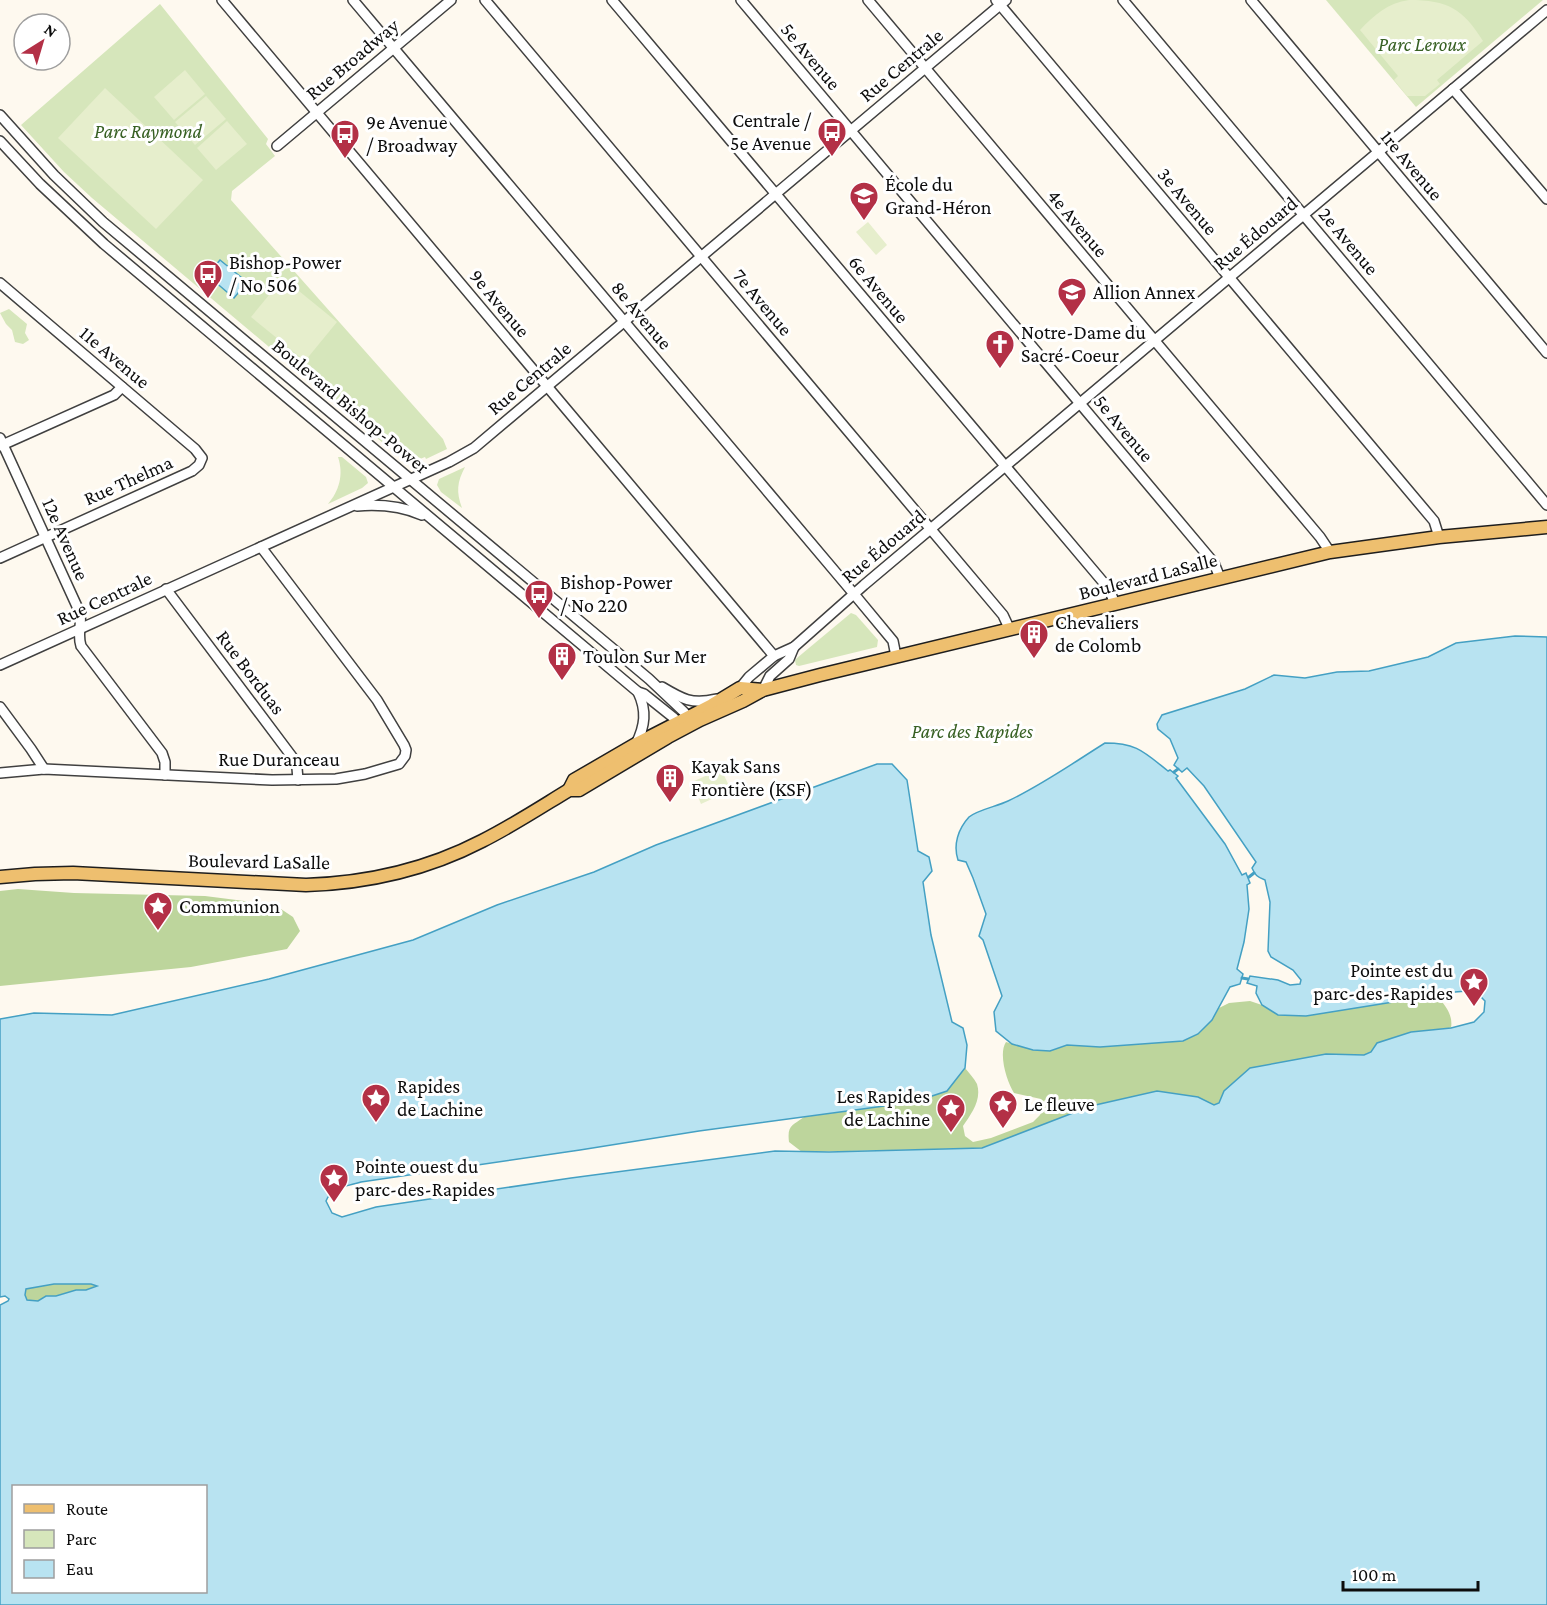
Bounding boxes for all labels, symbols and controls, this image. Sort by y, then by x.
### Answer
north arrow [12,12,72,72]
street label: Rue Broadway [301,13,404,105]
street label: 5e Avenue [777,18,846,94]
text: N [41,20,60,41]
street label: Rue Centrale [855,24,947,106]
park label: Parc Leroux [1378,33,1466,55]
place label: Centrale / 5e Avenue [730,109,812,154]
place label: 9e Avenue / Broadway [366,111,458,157]
bus stop icon: Centrale / 5e Avenue [816,116,848,158]
bus stop icon: 9e Avenue / Broadway [329,118,361,160]
park label: Parc Raymond [94,120,202,143]
street label: 1re Avenue [1376,125,1448,205]
street label: 3e Avenue [1154,163,1223,239]
place label: École du Grand-Héron [885,173,992,218]
school or university icon: École du Grand-Héron [848,180,880,222]
street label: 4e Avenue [1043,185,1113,262]
street label: Rue Édouard [1209,191,1302,274]
street label: 2e Avenue [1315,203,1384,279]
place label: Bishop-Power / No 506 [229,251,342,296]
street label: 6e Avenue [844,251,914,327]
bus stop icon: Bishop-Power / No 506 [192,258,224,300]
street label: 7e Avenue [729,264,797,340]
street label: 9e Avenue [465,265,535,341]
street label: 8e Avenue [607,276,677,354]
school or university icon: Allion Annex [1056,276,1088,318]
place label: Allion Annex [1093,281,1196,303]
street label: 11e Avenue [75,321,155,393]
place label: Notre-Dame du Sacré-Coeur [1021,321,1146,366]
church icon: Notre-Dame du Sacré-Coeur [984,328,1016,370]
street label: Boulevard Bishop-Power [268,334,434,479]
street label: Rue Centrale [483,337,575,419]
street label: 5e Avenue [1090,390,1159,466]
street label: Rue Thelma [80,451,176,509]
street label: 12e Avenue [38,495,94,584]
street label: Rue Édouard [837,504,930,587]
street label: Boulevard LaSalle [1076,548,1220,604]
street label: Rue Centrale [53,566,155,629]
place label: Bishop-Power / No 220 [560,571,673,616]
bus stop icon: Bishop-Power / No 220 [523,578,555,620]
place label: Chevaliers de Colomb [1055,611,1141,656]
building icon: Chevaliers de Colomb [1018,618,1050,660]
street label: Rue Borduas [212,626,290,719]
building icon: Toulon Sur Mer [546,640,578,682]
place label: Toulon Sur Mer [583,645,707,667]
park label: Parc des Rapides [911,720,1034,743]
street label: Rue Duranceau [218,748,340,770]
place label: Kayak Sans Frontière (KSF) [691,755,813,801]
building icon: Kayak Sans Frontière (KSF) [654,762,686,804]
street label: Boulevard LaSalle [188,849,330,873]
place icon: Communion [142,890,174,932]
place label: Communion [179,895,280,917]
place label: Pointe est du parc-des-Rapides [1313,959,1453,1005]
place icon: Pointe est du parc-des-Rapides [1458,966,1490,1008]
place label: Rapides de Lachine [397,1075,483,1120]
place icon: Rapides de Lachine [360,1082,392,1124]
place label: Les Rapides de Lachine [837,1085,930,1130]
place icon: Le fleuve [987,1088,1019,1130]
place icon: Les Rapides de Lachine [935,1092,967,1134]
place label: Le fleuve [1024,1093,1095,1115]
place label: Pointe ouest du parc-des-Rapides [355,1155,495,1201]
place icon: Pointe ouest du parc-des-Rapides [318,1162,350,1204]
legend [12,1485,207,1593]
text: Route [66,1499,108,1519]
text: Parc [66,1529,97,1549]
scale bar [1343,1554,1478,1592]
text: Eau [66,1559,94,1579]
text: 100 m [1352,1565,1397,1585]

